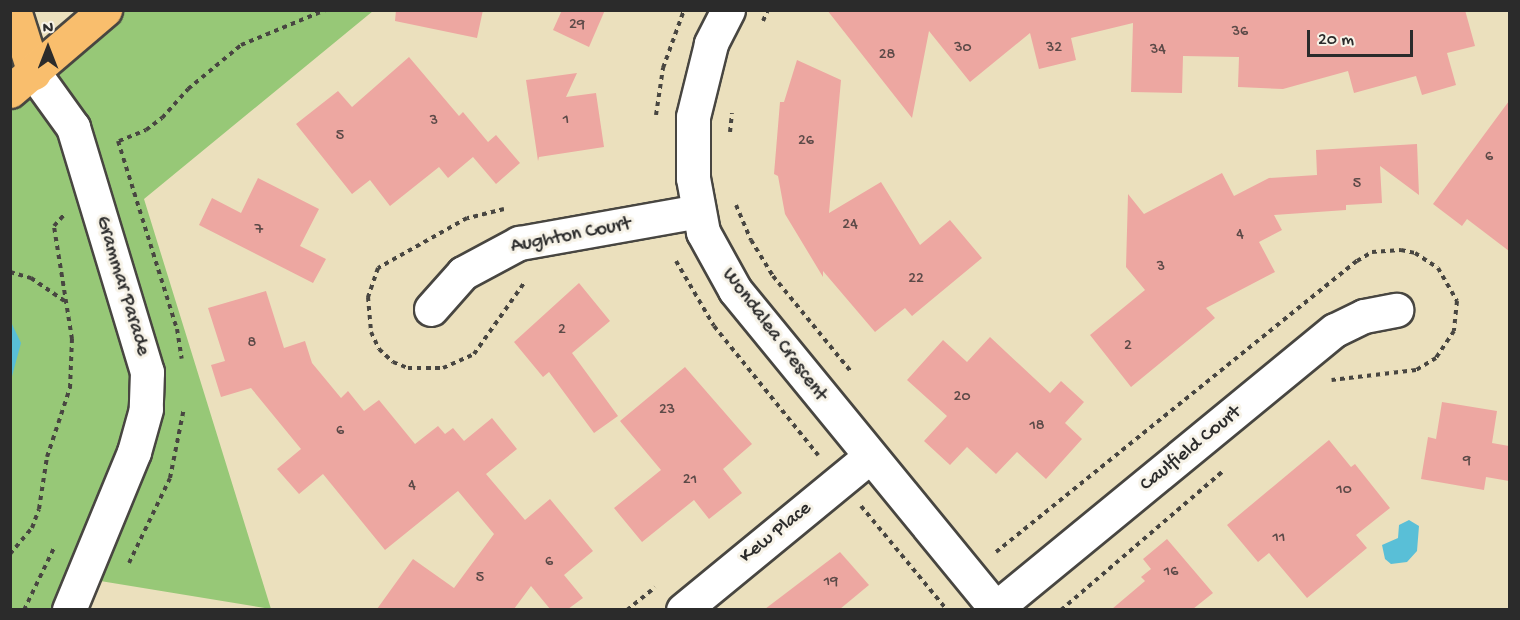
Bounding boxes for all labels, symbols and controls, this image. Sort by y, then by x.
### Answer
house number: 29 [569,16,585,36]
north arrow [18,18,78,78]
scale bar [1310,18,1416,56]
text: N [43,20,53,39]
house number: 36 [1232,23,1248,43]
text: 20 m [1318,30,1354,51]
house number: 30 [954,39,972,59]
house number: 32 [1046,39,1062,59]
house number: 34 [1150,41,1166,61]
house number: 28 [879,46,895,66]
house number: 1 [563,111,569,131]
house number: 3 [430,112,438,132]
house number: 5 [336,127,344,147]
house number: 26 [798,132,814,152]
house number: 6 [1485,148,1493,168]
house number: 5 [1353,175,1361,195]
street label: Grammar Parade [89,213,155,359]
street label: Aughton Court [509,213,633,259]
house number: 24 [842,216,858,236]
house number: 7 [255,221,263,241]
house number: 4 [1236,226,1244,246]
house number: 3 [1157,258,1165,278]
street label: Wondalea Crescent [716,264,832,406]
house number: 22 [908,270,924,290]
house number: 2 [558,321,566,341]
house number: 8 [248,334,256,354]
house number: 2 [1124,337,1132,357]
house number: 20 [954,388,970,408]
house number: 23 [659,401,675,421]
street label: Caulfield Court [1136,401,1246,497]
house number: 18 [1029,417,1045,437]
house number: 6 [336,422,344,442]
house number: 9 [1463,452,1471,472]
house number: 21 [683,471,697,491]
house number: 4 [408,477,416,497]
house number: 10 [1336,481,1352,501]
street label: Kew Place [735,497,817,569]
house number: 11 [1273,529,1285,549]
house number: 6 [545,553,553,573]
house number: 16 [1164,563,1178,583]
house number: 5 [476,569,484,589]
house number: 19 [824,573,838,593]

